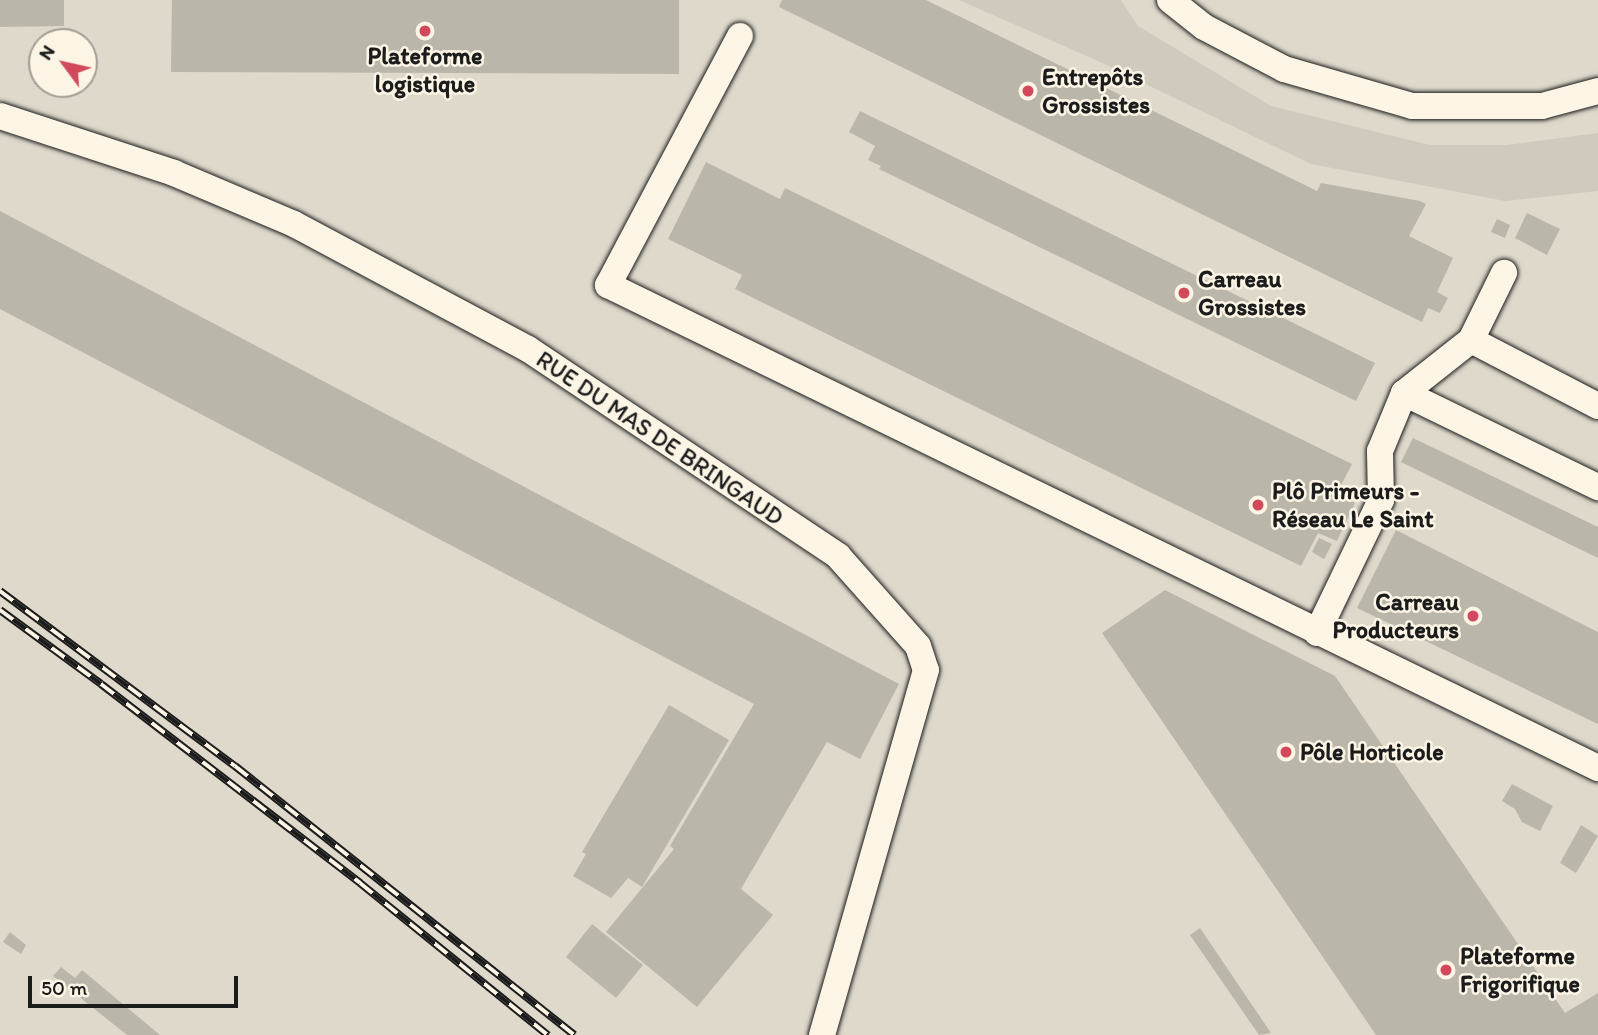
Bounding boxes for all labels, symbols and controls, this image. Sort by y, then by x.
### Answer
marker: Plateforme logistique [417,23,433,39]
north arrow [28,28,98,98]
text: N [34,41,60,64]
place label: Plateforme logistique [368,42,482,98]
place label: Entrepôts Grossistes [1042,63,1150,119]
marker: Entrepôts Grossistes [1020,83,1036,99]
place label: Carreau Grossistes [1198,265,1306,321]
marker: Carreau Grossistes [1176,285,1192,301]
street label: RUE DU MAS DE BRINGAUD [531,344,789,532]
place label: Plô Primeurs - Réseau Le Saint [1272,477,1434,533]
marker: Plô Primeurs - Réseau Le Saint [1250,497,1266,513]
place label: Carreau Producteurs [1333,588,1459,644]
marker: Carreau Producteurs [1465,608,1481,624]
place label: Pôle Horticole [1300,738,1444,766]
marker: Pôle Horticole [1278,744,1294,760]
place label: Plateforme Frigorifique [1460,942,1580,998]
scale bar [32,962,242,1006]
marker: Plateforme Frigorifique [1438,962,1454,978]
text: 50 m [41,975,87,1000]

